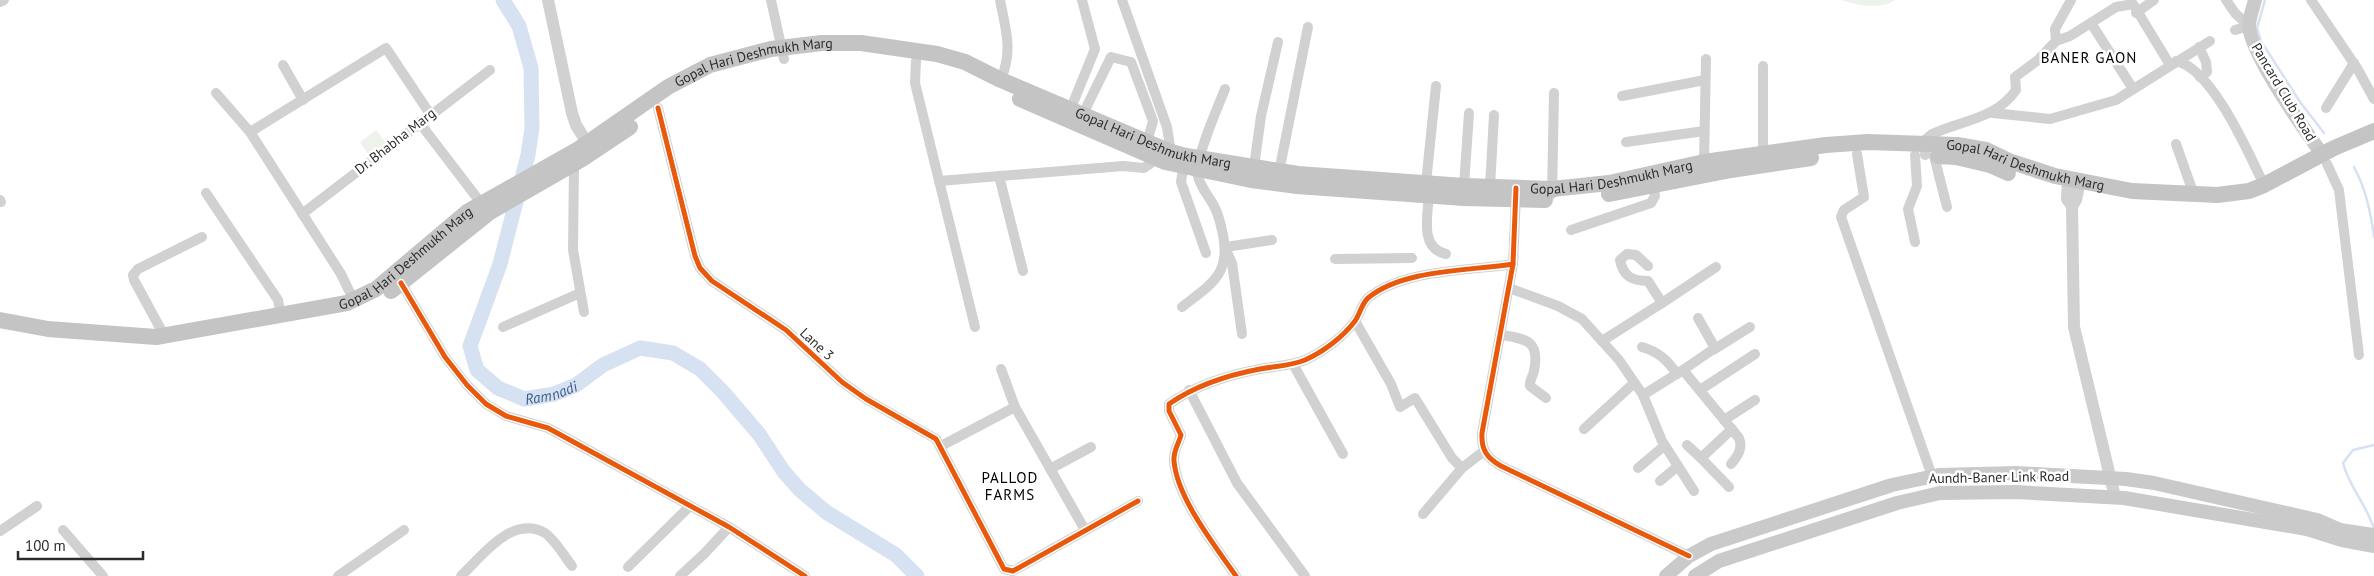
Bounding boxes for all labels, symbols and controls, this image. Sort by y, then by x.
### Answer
street label: Gopal Hari Deshmukh Marg [671,34,833,91]
street label: Pancard Club Road [2247,39,2321,145]
district label: BANER GAON [2041,48,2137,67]
street label: Gopal Hari Deshmukh Marg [1072,103,1232,172]
street label: Dr. Bhabha Marg [351,104,439,178]
street label: Gopal Hari Deshmukh Marg [1946,136,2106,194]
street label: Gopal Hari Deshmukh Marg [1530,156,1694,198]
street label: Gopal Hari Deshmukh Marg [337,202,475,313]
street label: Lane 3 [796,324,838,364]
water label: Ramnadi [523,376,581,408]
street label: Aundh-Baner Link Road [1929,467,2069,487]
district label: PALLOD FARMS [982,468,1038,504]
scale bar [18,528,142,560]
text: 100 m [25,536,66,555]

